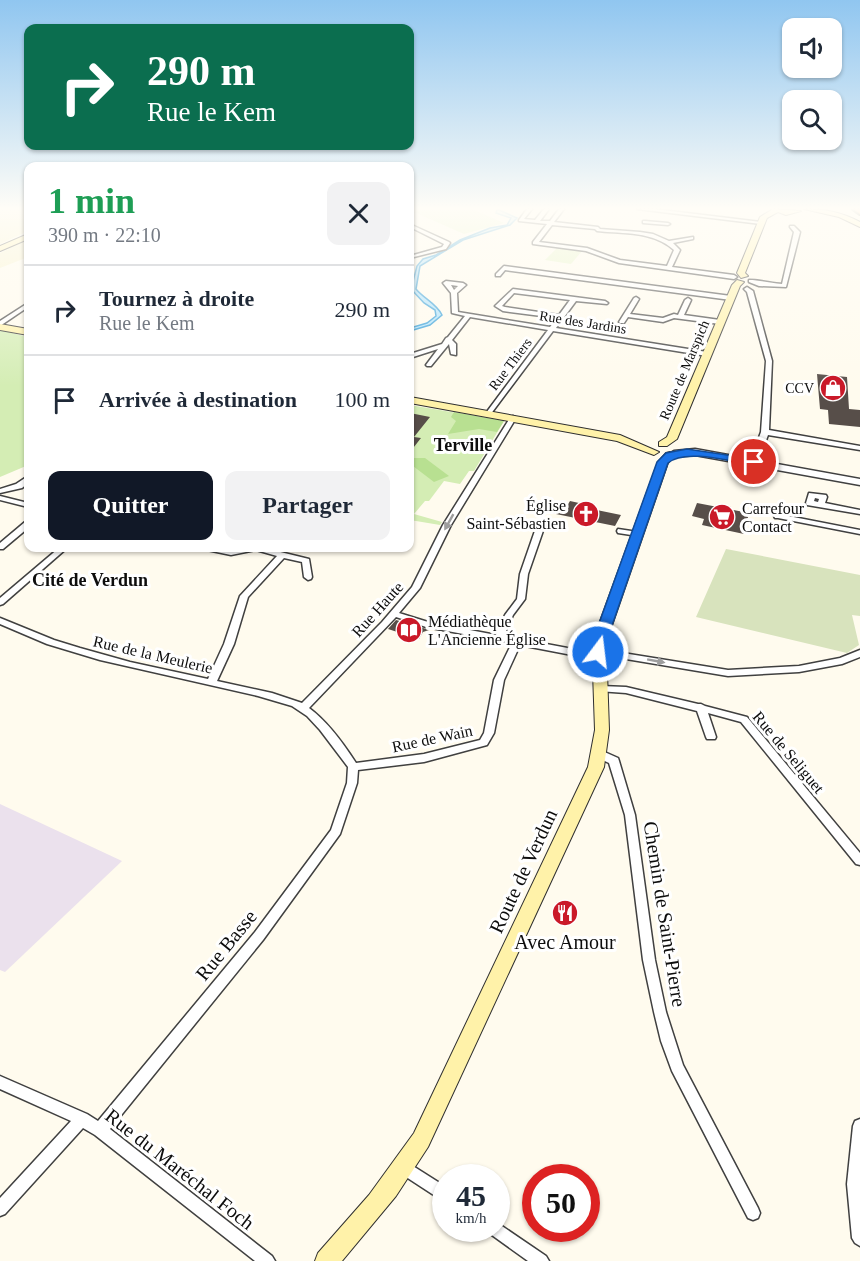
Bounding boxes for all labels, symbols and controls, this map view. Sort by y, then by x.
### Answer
map controls [782,18,842,150]
button: sound [782,18,842,78]
icon: right [48,48,126,126]
text: 290 m [147,48,256,94]
button: search [782,90,842,150]
text: Rue le Kem [147,97,276,127]
text: 1 min [48,181,135,221]
button: close [327,182,390,245]
text: 390 m · 22:10 [48,224,161,246]
text: Tournez à droite [99,286,254,311]
icon: right [48,294,81,327]
text: 290 m [334,297,390,322]
street label: Rue des Jardins [538,308,627,337]
text: Rue le Kem [99,312,195,334]
street label: Route de Marspich [657,318,712,422]
street label: Rue Thiers [486,335,535,393]
shop icon: CCV [818,373,848,403]
place label: CCV [785,381,814,396]
icon: arrive [48,384,81,417]
text: Arrivée à destination [99,387,297,412]
text: 100 m [334,387,390,412]
district label: Terville [434,435,492,455]
pin [728,436,779,487]
icon: arrive [737,445,770,478]
button: Quitter [48,471,213,540]
button: Partager [225,471,390,540]
place label: Église Saint-Sébastien [466,496,566,532]
church icon: Église Saint-Sébastien [571,499,601,529]
place label: Carrefour Contact [742,500,805,535]
supermarket icon: Carrefour Contact [707,502,737,532]
one-way arrow [444,514,454,531]
district label: Cité de Verdun [32,570,148,590]
street label: Rue Haute [348,578,406,640]
place label: Médiathèque L'Ancienne Église [428,613,546,649]
library icon: Médiathèque L'Ancienne Église [394,615,424,645]
position arrow [566,620,630,684]
street label: Rue de la Meulerie [91,632,214,677]
one-way arrow [647,656,666,665]
street label: Rue de Seliguet [749,708,828,798]
street label: Rue de Wain [390,722,474,755]
street label: Route de Verdun [485,806,561,936]
street label: Chemin de Saint-Pierre [639,820,691,1009]
restaurant icon: Avec Amour [550,898,580,928]
street label: Rue Basse [191,905,261,985]
place label: Avec Amour [514,931,616,953]
street label: Rue du Maréchal Foch [101,1104,259,1234]
speed limit sign: 50 [522,1164,600,1242]
text: 45 [456,1179,486,1212]
text: km/h [456,1210,486,1226]

